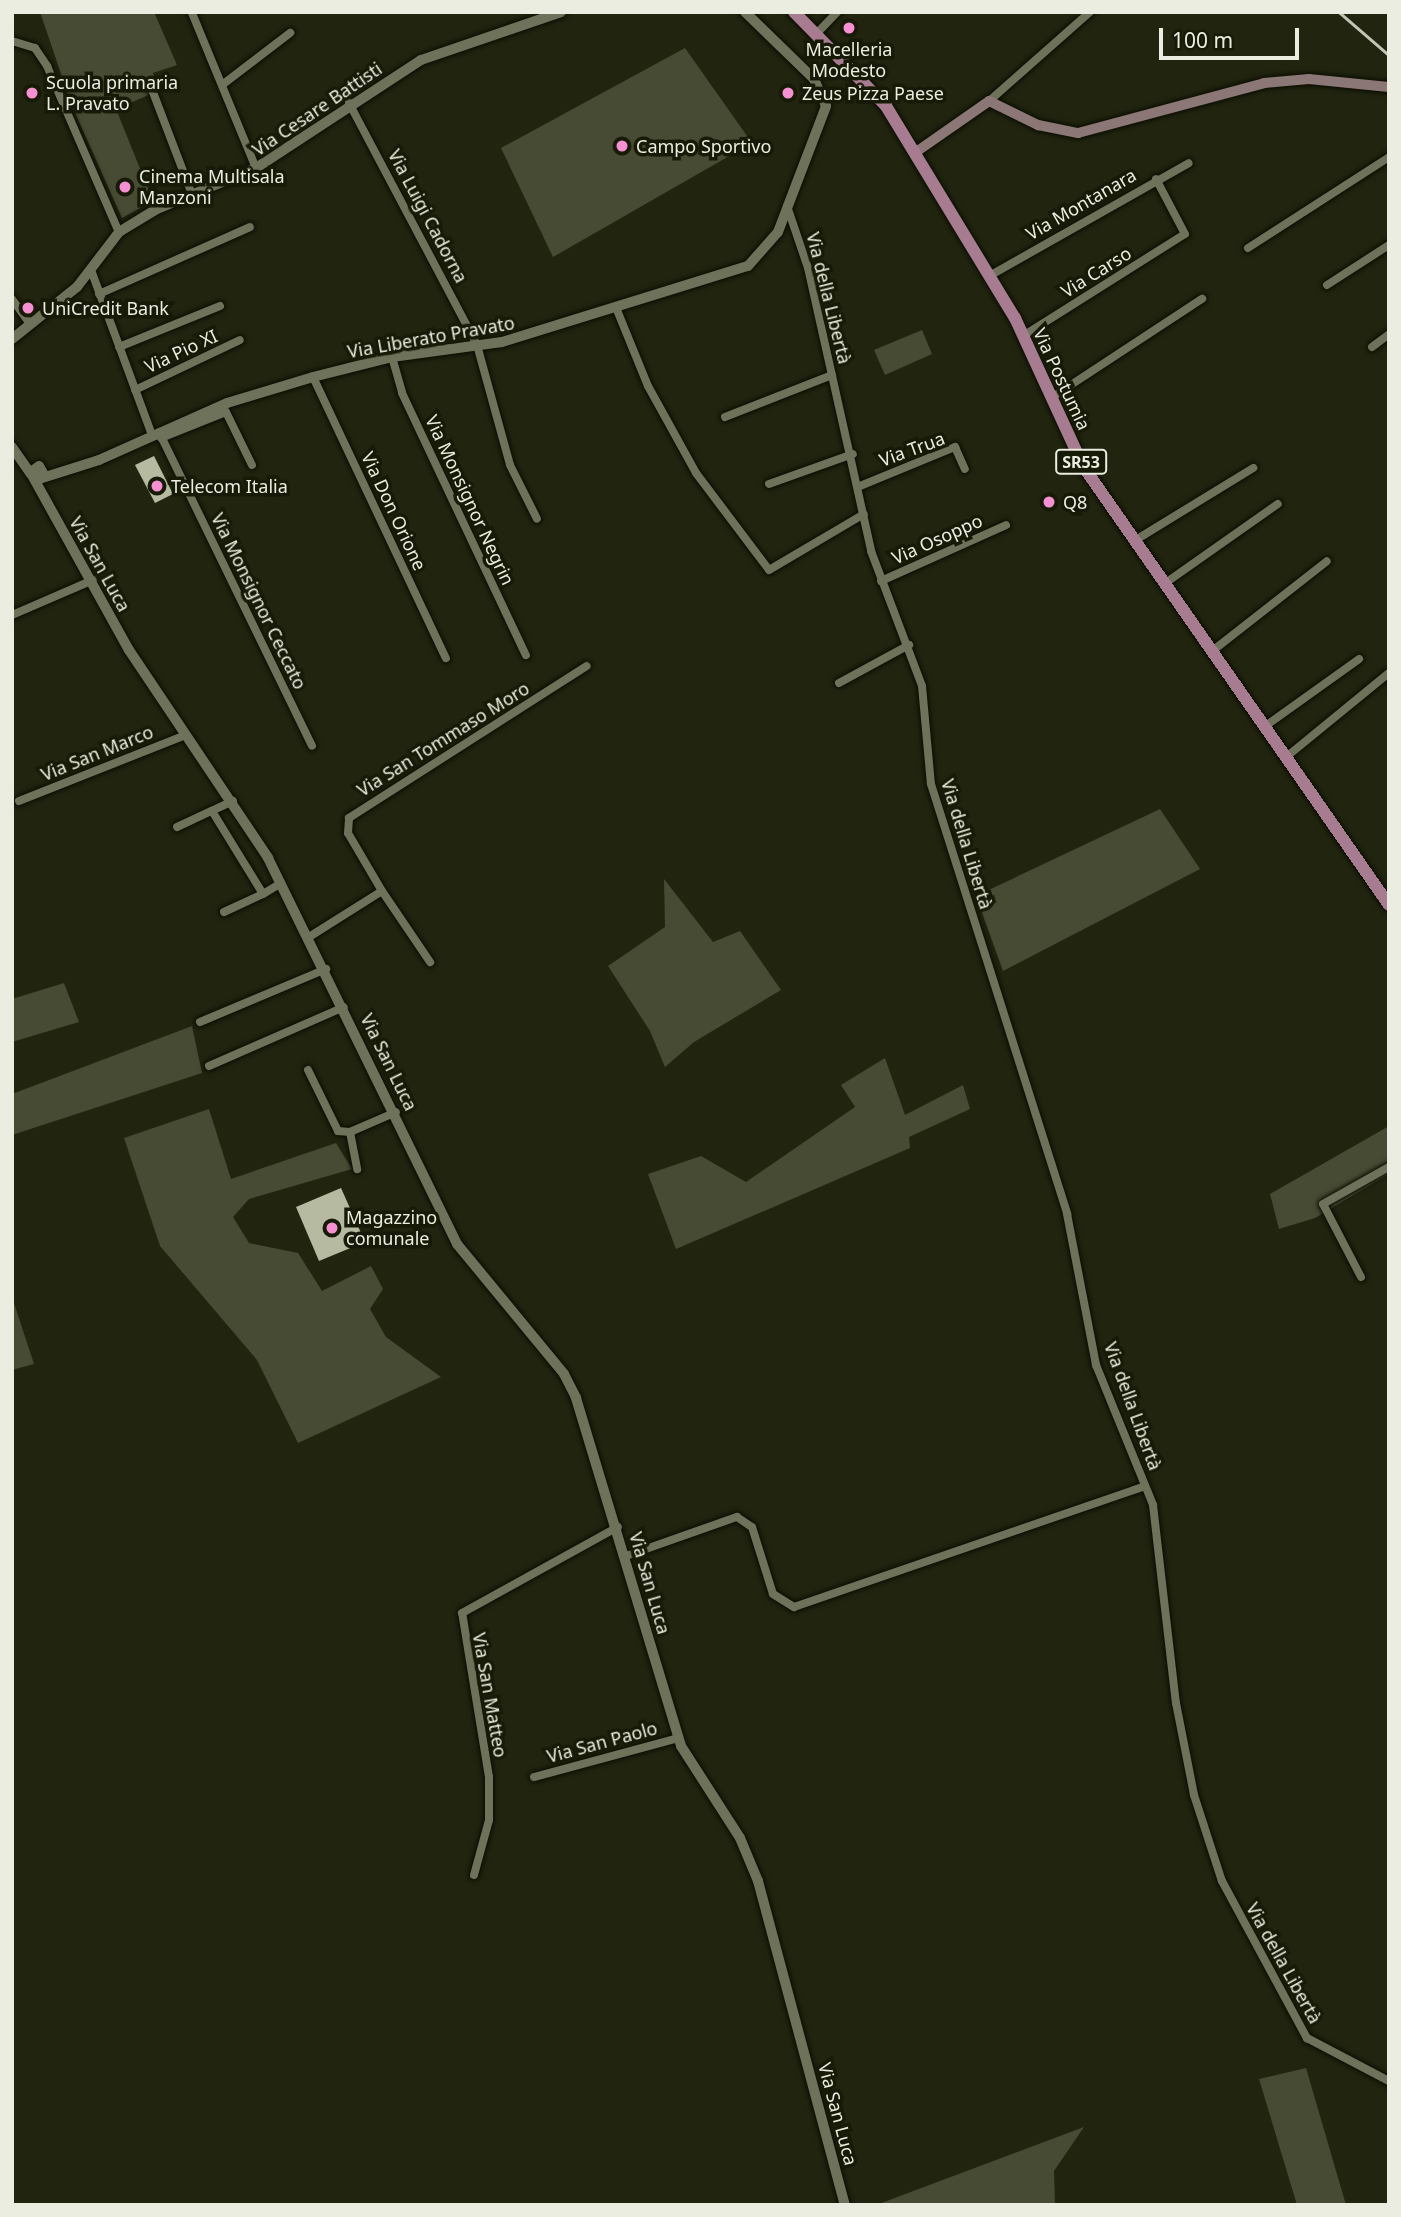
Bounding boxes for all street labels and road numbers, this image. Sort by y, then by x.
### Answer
street label: Via Cesare Battisti [248,58,386,160]
street label: Via Luigi Cadorna [384,146,472,286]
street label: Via Montanara [1022,164,1140,244]
street label: Via della Libertà [802,230,856,366]
street label: Via Carso [1057,242,1135,302]
street label: Via Liberato Pravato [346,312,516,362]
street label: Via Pio XI [141,325,221,377]
street label: Via Postumia [1029,325,1095,433]
street label: Via Monsignor Negrin [421,412,519,588]
street label: Via Trua [876,427,948,471]
street label: Via Don Orione [357,448,431,574]
road number: SR53 [1055,449,1107,475]
street label: Via Monsignor Ceccato [207,509,311,693]
street label: Via Osoppo [888,509,986,569]
street label: Via San Luca [65,513,135,615]
street label: Via San Tommaso Moro [353,677,533,801]
street label: Via San Marco [38,721,156,785]
street label: Via della Libertà [937,776,997,912]
street label: Via San Luca [356,1010,422,1114]
street label: Via della Libertà [1100,1339,1166,1473]
street label: Via San Luca [625,1529,675,1637]
street label: Via San Matteo [468,1631,512,1759]
street label: Via San Paolo [544,1717,660,1767]
street label: Via della Libertà [1242,1899,1326,2027]
street label: Via San Luca [814,2060,862,2168]

